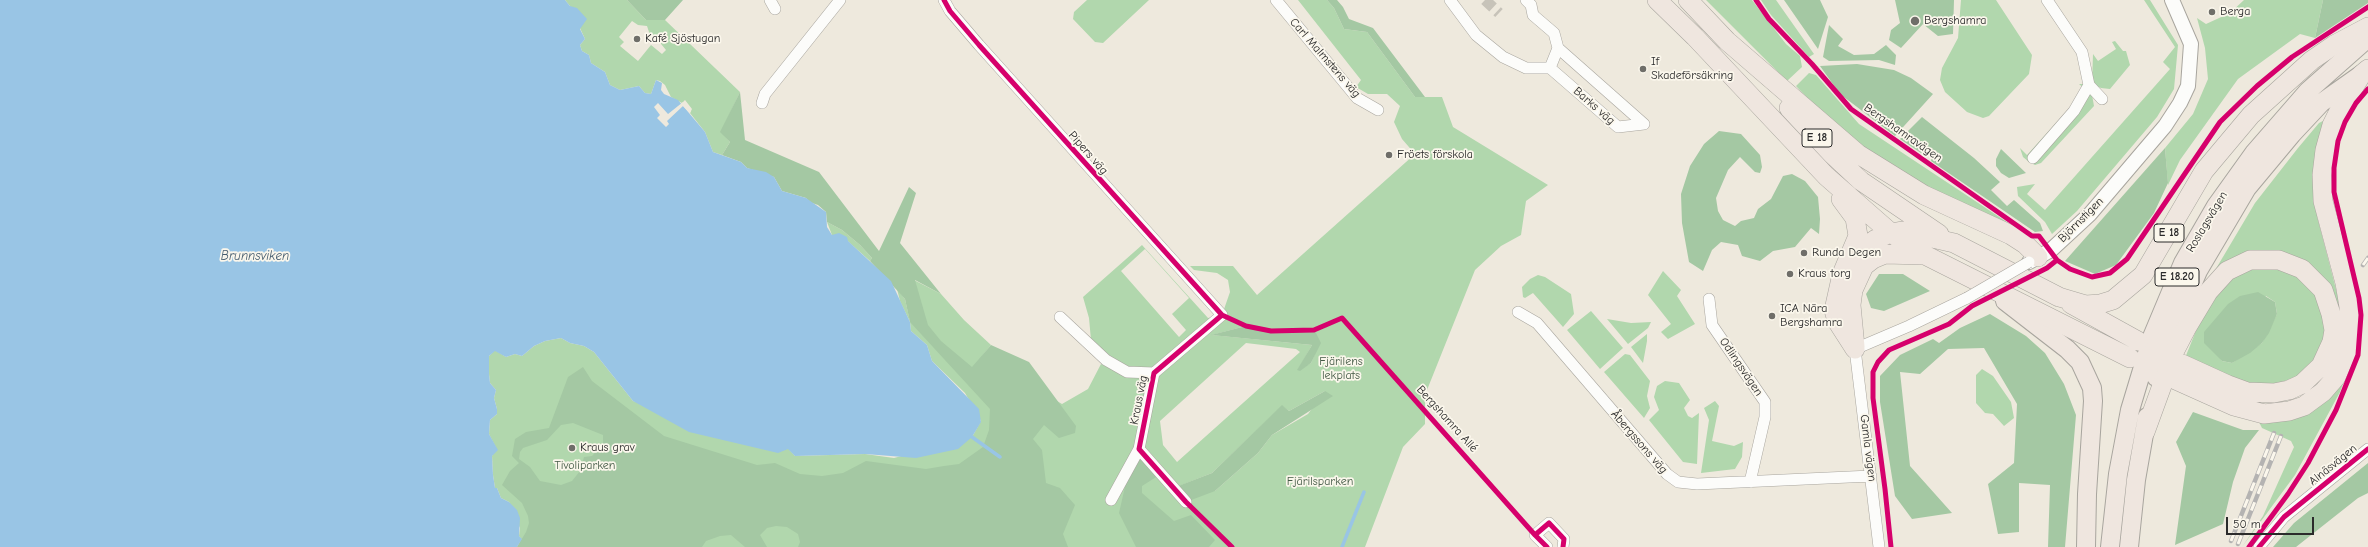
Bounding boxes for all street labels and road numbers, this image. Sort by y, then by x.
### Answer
street label: Carl Malmstens väg [1286,15,1364,101]
street label: Barks väg [1570,84,1618,128]
street label: Bergshamravägen [1861,101,1945,165]
street label: Pipers väg [1065,128,1111,178]
road number: E 18 [1802,129,1832,147]
street label: Roslagsvägen [2183,189,2231,255]
street label: Björnstigen [2055,194,2107,246]
road number: E 18 [2154,224,2184,242]
road number: E 18.20 [2155,268,2199,286]
street label: Odlingsvägen [1716,335,1766,399]
street label: Kraus väg [1127,374,1151,426]
street label: Bergshamra Allé [1413,383,1481,455]
street label: Åbergssons väg [1608,407,1670,477]
street label: Gamla vägen [1857,414,1879,482]
street label: Alnäsvägen [2306,441,2360,489]

